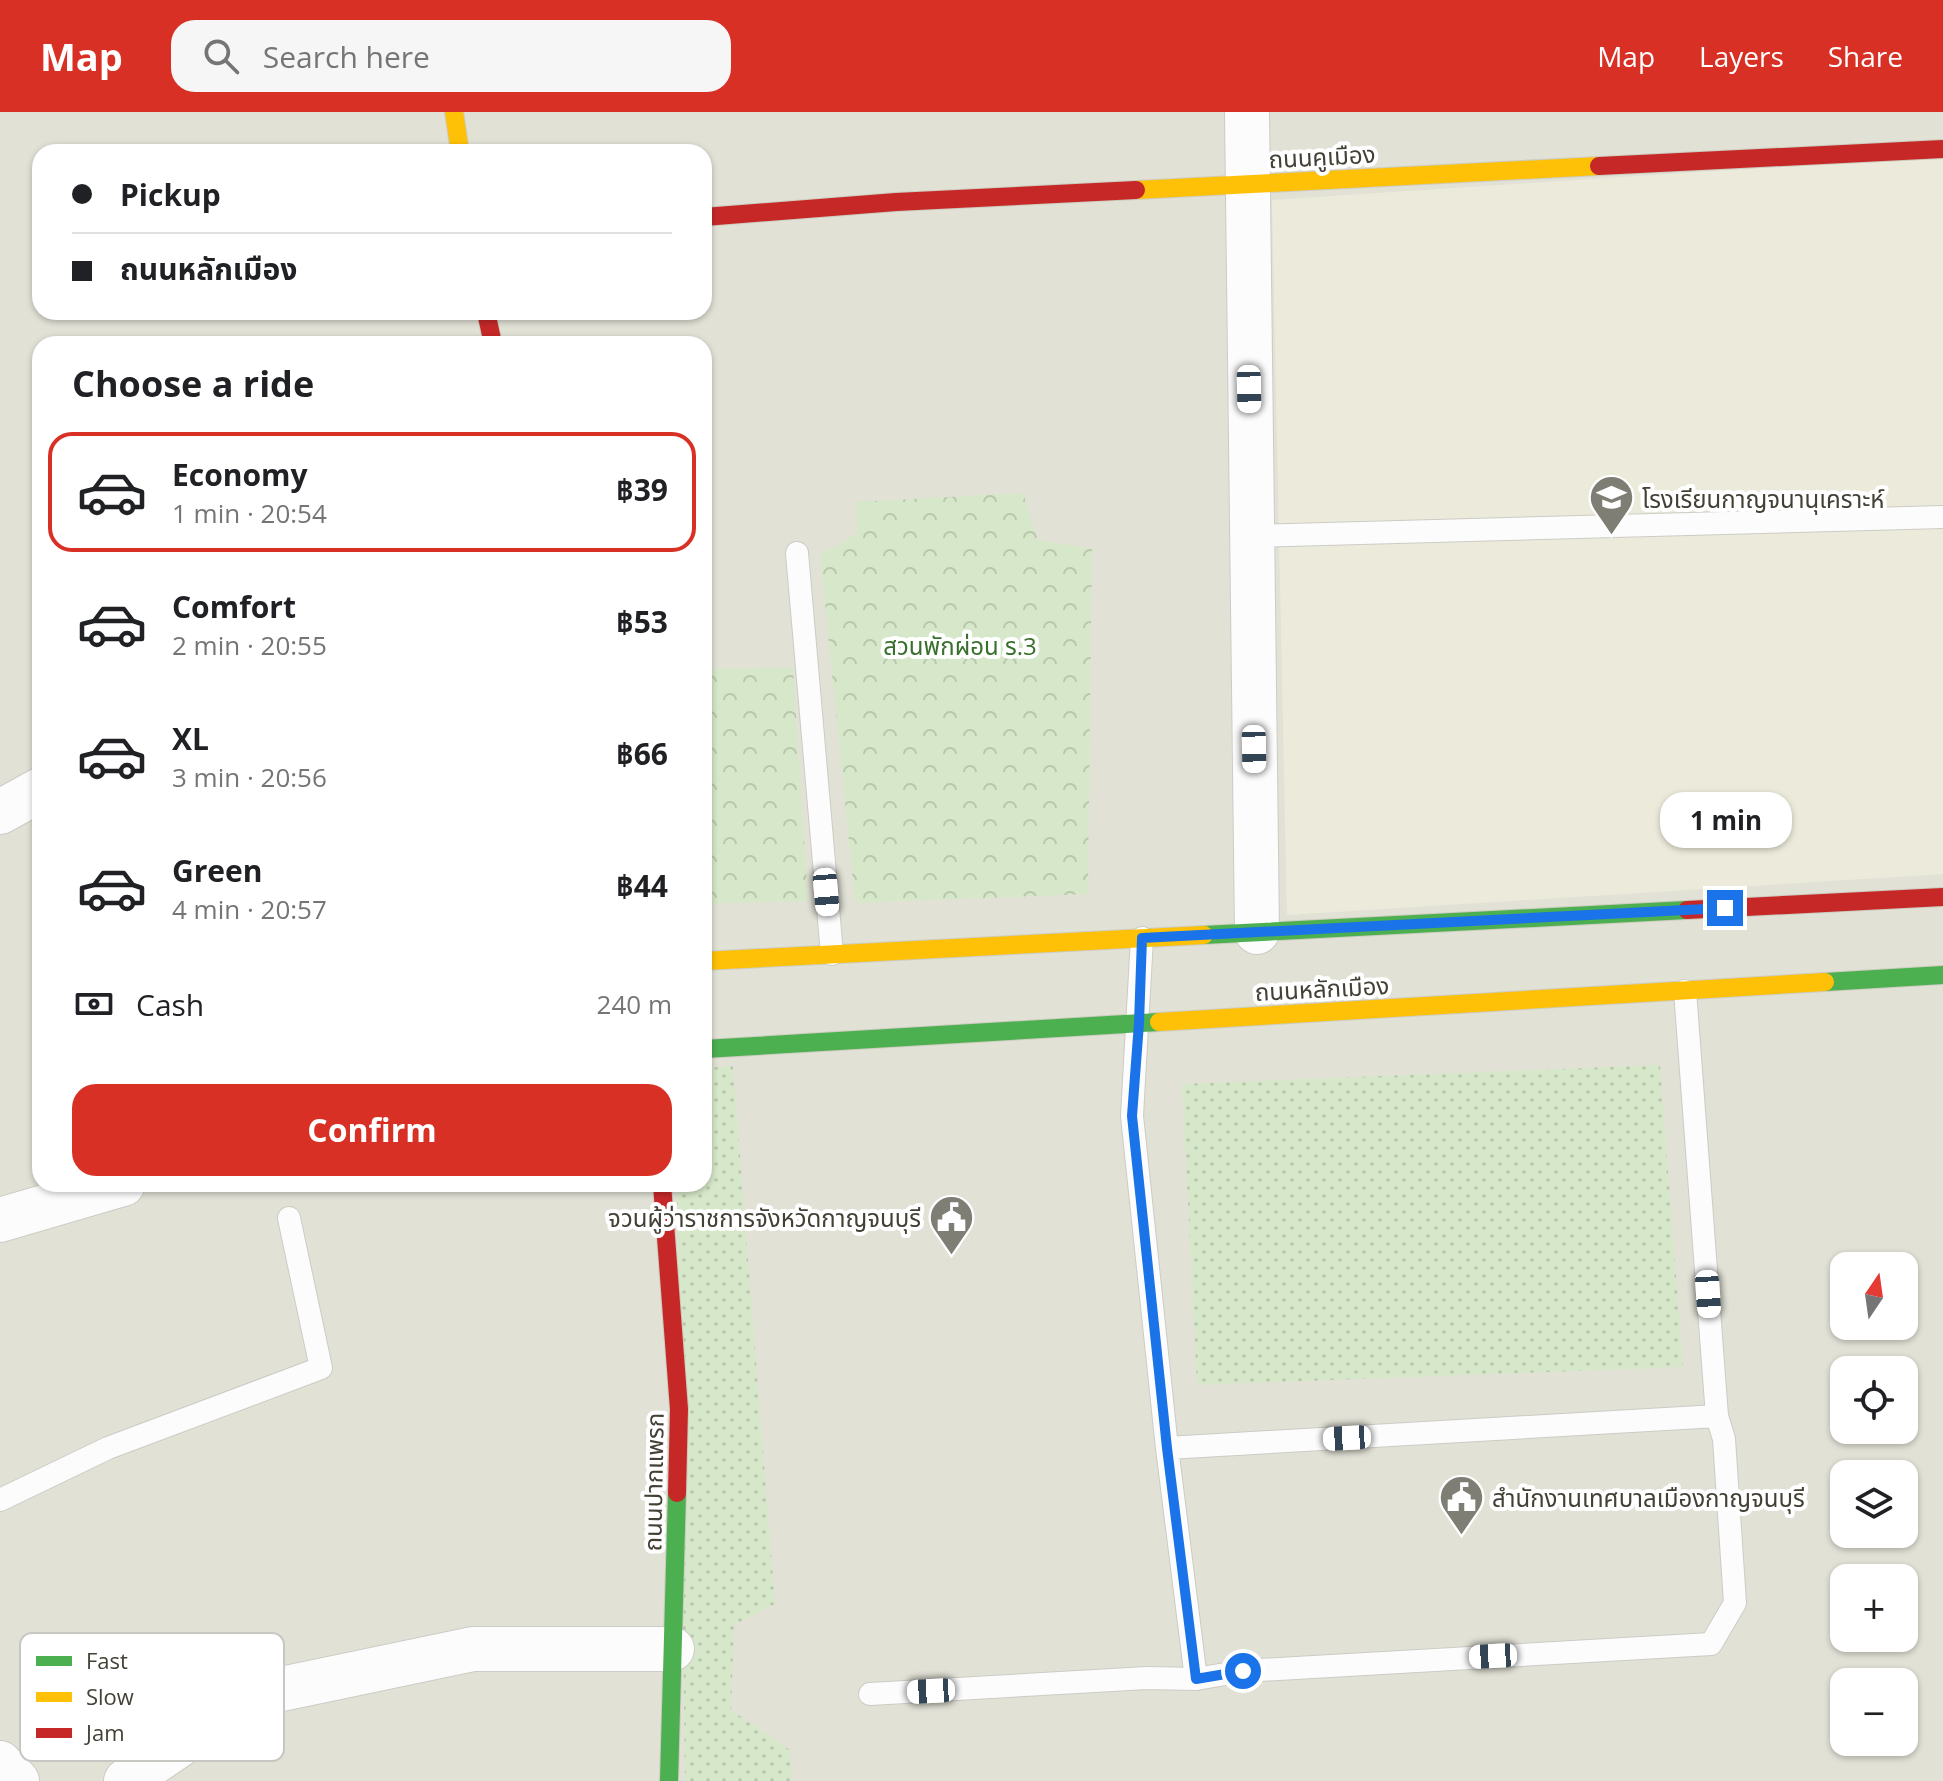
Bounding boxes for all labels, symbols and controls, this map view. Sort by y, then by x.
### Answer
search box [171,20,731,92]
text: Map [40,30,123,82]
icon: search [199,34,243,78]
text: Search here [263,36,430,77]
text: Map [1597,37,1655,75]
text: Layers [1699,37,1784,75]
text: Share [1828,37,1903,75]
street label: ถนนคูเมือง [1268,137,1376,175]
text: Pickup [120,174,221,215]
text: ถนนหลักเมือง [120,248,297,289]
text: Choose a ride [72,359,314,408]
car [1237,365,1261,413]
text: Economy [172,454,308,495]
icon: car [76,456,148,528]
text: ฿39 [616,469,668,510]
school or university icon: โรงเรียนกาญจนานุเคราะห์ [1587,474,1635,537]
place label: โรงเรียนกาญจนานุเคราะห์ [1642,482,1885,515]
text: 1 min · 20:54 [172,495,327,531]
text: Comfort [172,586,296,627]
icon: car [76,588,148,660]
text: ฿53 [616,601,668,642]
text: 2 min · 20:55 [172,627,327,663]
park label: สวนพักผ่อน ร.3 [883,629,1037,662]
text: XL [172,718,209,759]
icon: car [76,720,148,792]
car [1242,725,1266,773]
text: ฿66 [616,733,668,774]
text: 3 min · 20:56 [172,759,327,795]
callout: 1 min [1659,792,1791,848]
text: 1 min [1690,802,1762,838]
text: Green [172,850,263,891]
icon: car [76,852,148,924]
text: ฿44 [616,865,668,906]
car [812,867,840,917]
route end [1707,890,1743,926]
text: 4 min · 20:57 [172,891,327,927]
street label: ถนนหลักเมือง [1254,968,1390,1008]
icon: cash [72,982,116,1026]
text: Cash [136,984,204,1025]
text: 240 m [597,986,672,1022]
button: Confirm [72,1084,672,1176]
public building icon: จวนผู้ว่าราชการจังหวัดกาญจนบุรี [928,1193,976,1256]
place label: จวนผู้ว่าราชการจังหวัดกาญจนบุรี [608,1201,921,1234]
north arrow [1830,1252,1918,1340]
map controls [1830,1252,1918,1756]
car [1694,1269,1722,1319]
button: locate [1830,1356,1918,1444]
street label: ถนนปากแพรก [635,1412,671,1552]
car [1322,1425,1372,1451]
button: layers [1830,1460,1918,1548]
public building icon: สำนักงานเทศบาลเมืองกาญจนบุรี [1437,1473,1485,1536]
place label: สำนักงานเทศบาลเมืองกาญจนบุรี [1492,1481,1805,1514]
button: + [1830,1564,1918,1652]
legend [20,1633,284,1761]
car [1468,1643,1518,1669]
text: Fast [86,1645,128,1675]
route start [1225,1653,1261,1689]
button: − [1830,1668,1918,1756]
car [906,1678,956,1704]
text: Slow [86,1681,134,1711]
text: Jam [84,1717,125,1747]

